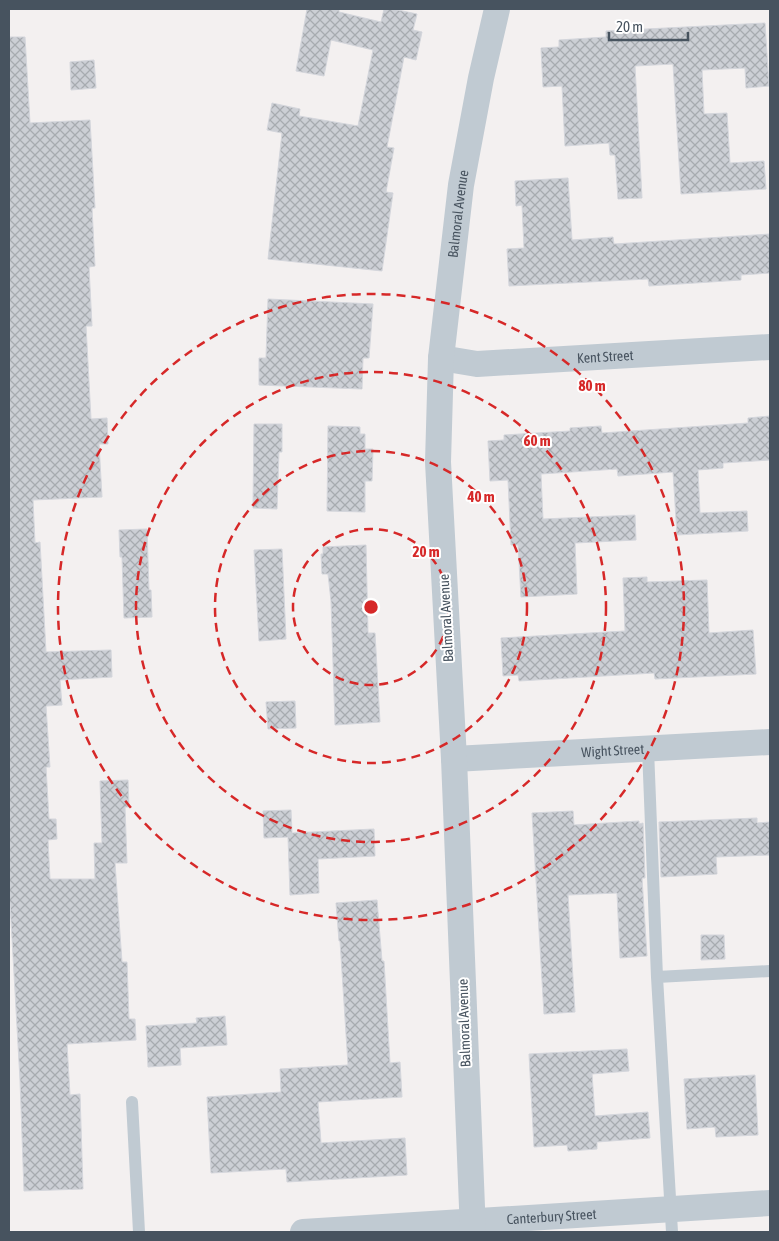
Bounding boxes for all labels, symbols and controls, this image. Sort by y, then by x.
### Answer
scale bar [609,10,688,42]
text: 20 m [616,18,643,35]
street label: Balmoral Avenue [445,169,472,259]
street label: Kent Street [577,347,634,366]
text: 80 m [579,377,606,394]
text: 60 m [524,432,551,449]
text: 40 m [467,488,495,505]
text: 20 m [413,543,440,560]
street label: Balmoral Avenue [436,574,456,662]
centre of rings [362,598,380,616]
street label: Wight Street [581,741,645,760]
street label: Balmoral Avenue [454,979,474,1067]
street label: Canterbury Street [506,1206,597,1227]

